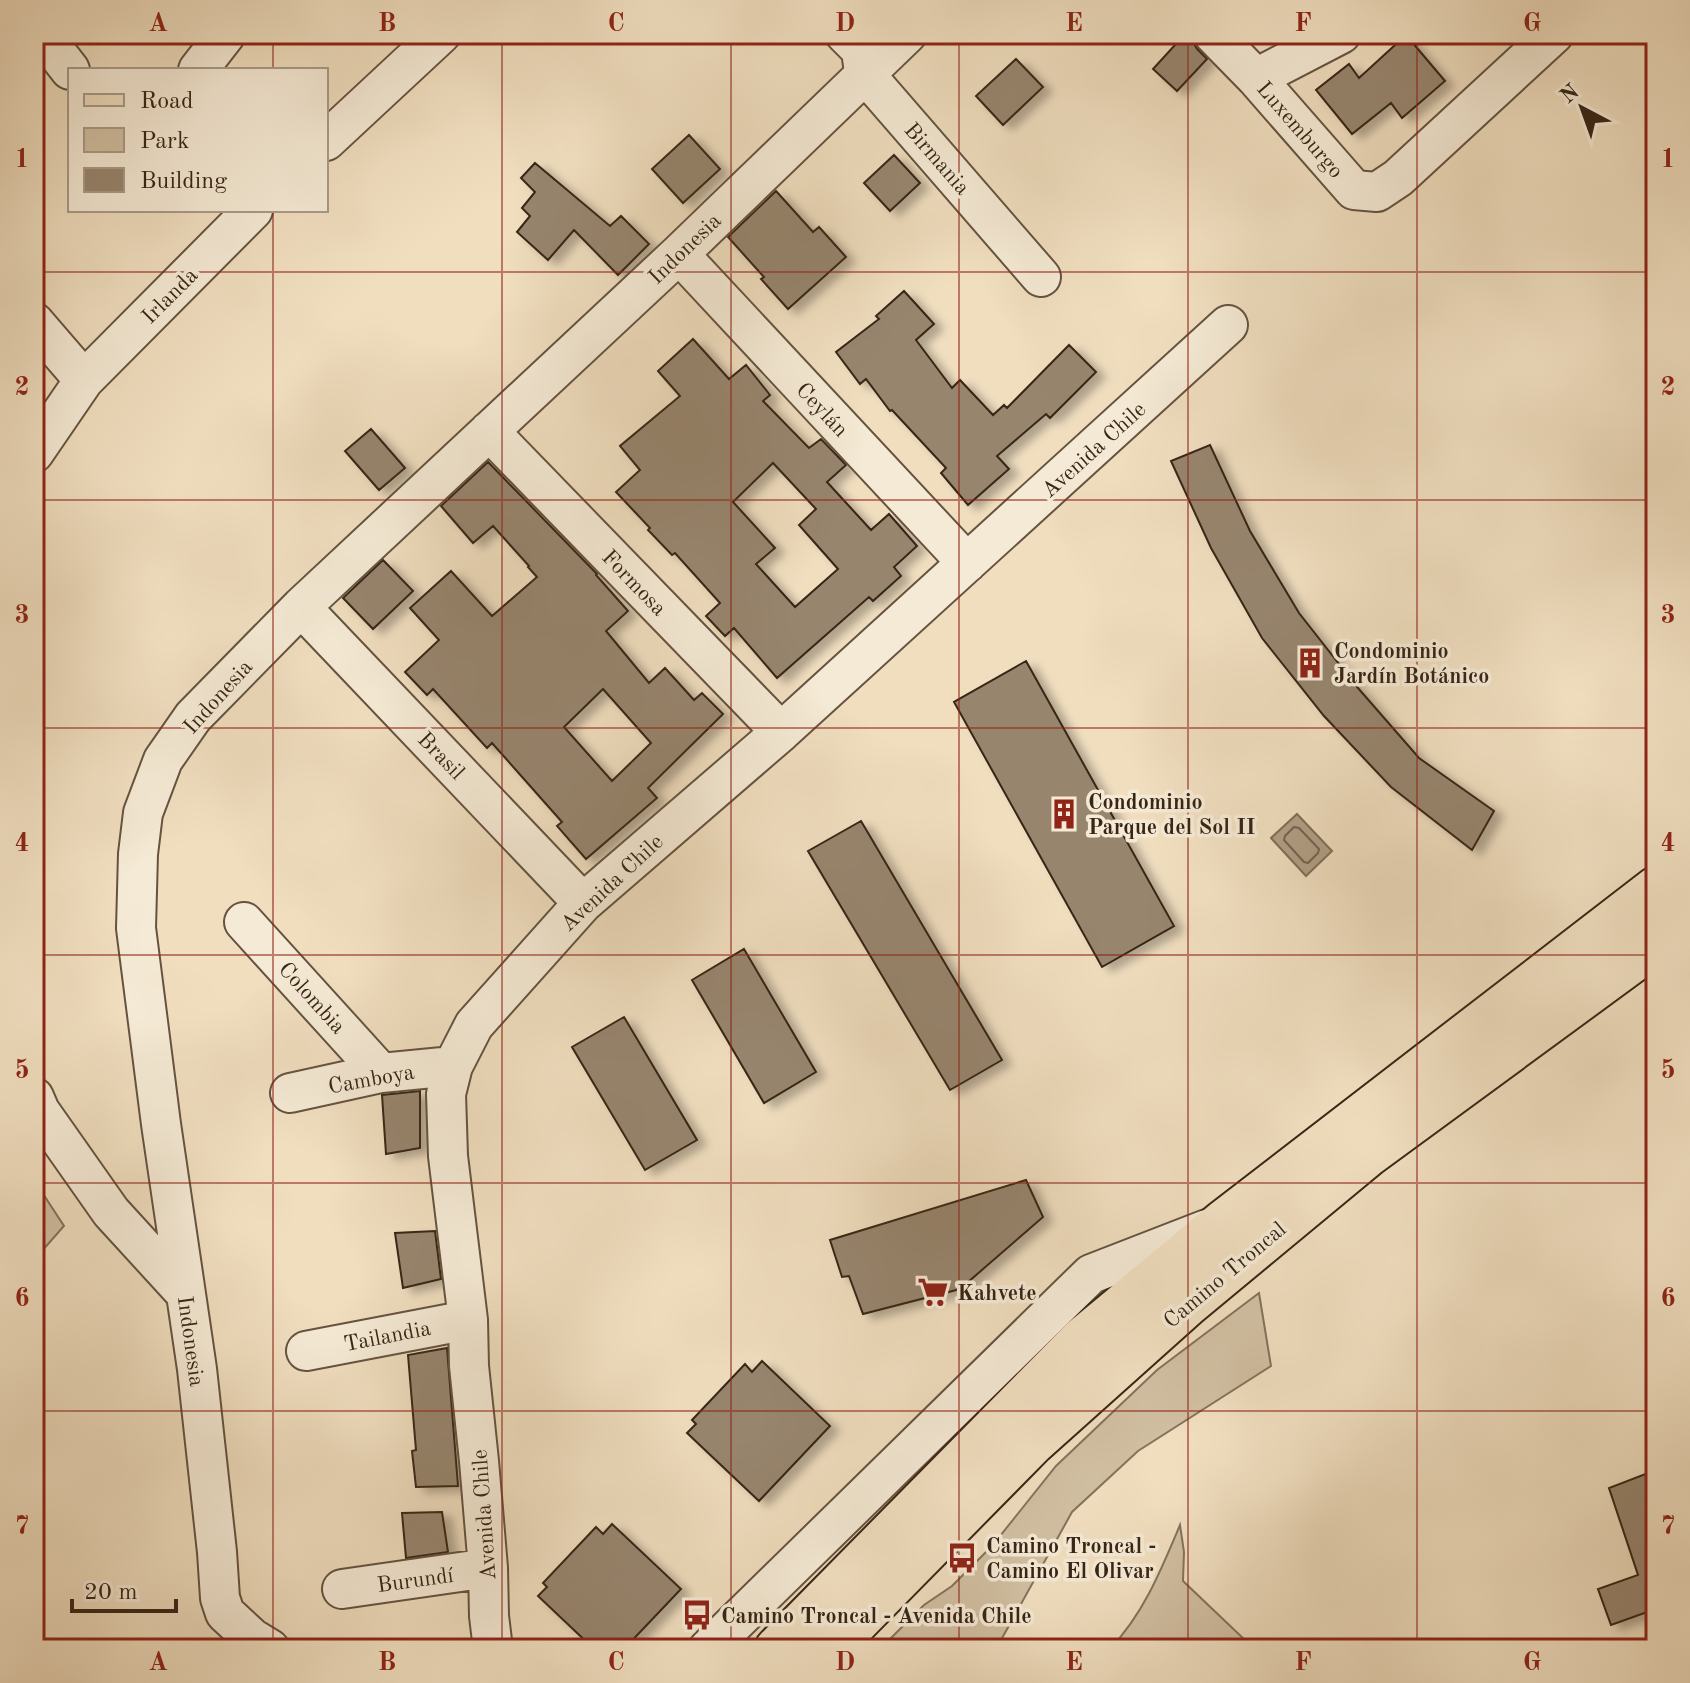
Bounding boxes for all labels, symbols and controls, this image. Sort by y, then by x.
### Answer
text: A [148,11,168,37]
text: B [378,11,396,37]
text: C [607,11,625,37]
text: D [835,11,855,37]
text: E [1065,11,1083,37]
text: F [1294,11,1312,37]
text: G [1523,11,1541,37]
legend [68,68,328,212]
north arrow [1542,68,1622,148]
street label: Luxemburgo [1252,78,1347,183]
text: N [1557,80,1584,108]
text: Road [140,90,193,114]
street label: Birmania [900,119,973,200]
text: Park [140,130,189,154]
text: 1 [14,147,30,173]
text: 1 [1660,147,1676,173]
text: Building [140,170,227,194]
street label: Indonesia [645,210,726,289]
street label: Irlanda [138,264,203,328]
text: 2 [14,375,30,401]
text: 2 [1660,375,1676,401]
street label: Ceylán [791,379,852,442]
street label: Avenida Chile [1038,398,1150,503]
street label: Formosa [597,546,670,621]
text: 3 [14,603,30,629]
text: 3 [1660,603,1676,629]
place label: Condominio Jardín Botánico [1334,641,1489,688]
building icon: Condominio Jardín Botánico [1293,646,1327,680]
street label: Indonesia [180,656,257,739]
street label: Brasil [413,728,468,784]
place label: Condominio Parque del Sol II [1088,792,1256,839]
building icon: Condominio Parque del Sol II [1047,797,1081,831]
text: 4 [14,831,30,857]
street label: Avenida Chile [557,831,668,936]
text: 4 [1660,831,1676,857]
street label: Colombia [274,958,349,1039]
text: 5 [14,1058,30,1084]
text: 5 [1660,1058,1676,1084]
street label: Camboya [327,1062,416,1098]
street label: Camino Troncal [1160,1218,1291,1333]
supermarket icon: Kahvete [916,1275,950,1309]
place label: Kahvete [957,1283,1037,1305]
text: 6 [14,1286,30,1312]
text: 6 [1660,1286,1676,1312]
street label: Indonesia [173,1295,207,1388]
street label: Tailandia [342,1318,433,1356]
street label: Avenida Chile [469,1449,501,1581]
text: 7 [14,1514,30,1540]
text: 7 [1660,1514,1676,1540]
place label: Camino Troncal - Camino El Olivar [986,1536,1156,1583]
bus stop icon: Camino Troncal - Camino El Olivar [945,1541,979,1575]
scale bar [72,1563,176,1613]
street label: Burundí [376,1565,456,1597]
text: 20 m [84,1581,138,1605]
bus stop icon: Camino Troncal - Avenida Chile [680,1598,714,1632]
place label: Camino Troncal - Avenida Chile [721,1606,1032,1628]
text: A [148,1650,168,1676]
text: B [378,1650,396,1676]
text: C [607,1650,625,1676]
text: D [835,1650,855,1676]
text: E [1065,1650,1083,1676]
text: F [1294,1650,1312,1676]
text: G [1523,1650,1541,1676]

